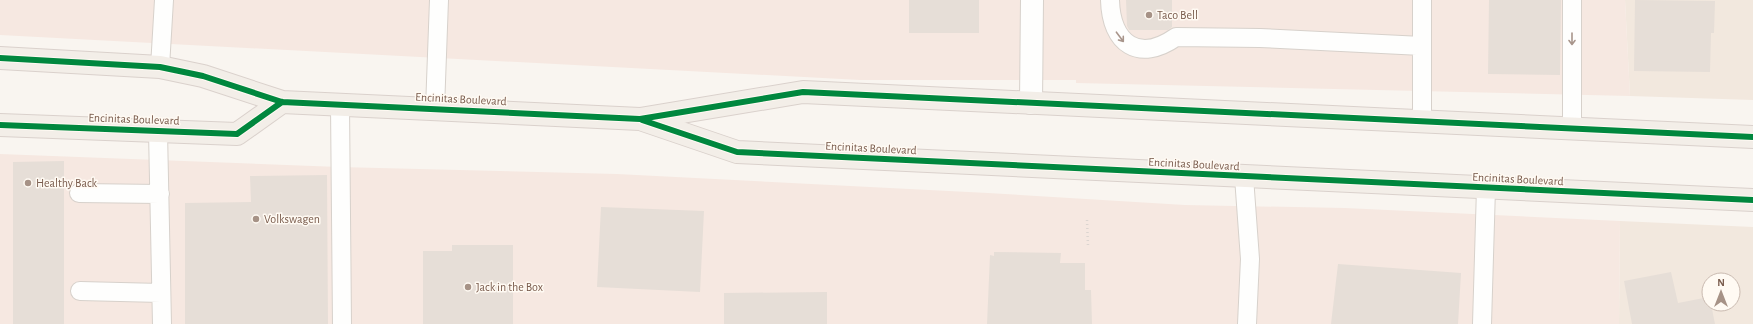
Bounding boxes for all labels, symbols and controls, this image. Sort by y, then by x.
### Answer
place label: Taco Bell [1157,9,1198,21]
marker: Taco Bell [1144,10,1154,20]
one-way arrow [1116,31,1124,42]
one-way arrow [1568,32,1576,45]
street label: Encinitas Boulevard [415,91,507,107]
street label: Encinitas Boulevard [88,111,180,127]
street label: Encinitas Boulevard [825,140,917,156]
street label: Encinitas Boulevard [1148,156,1240,172]
street label: Encinitas Boulevard [1472,171,1564,187]
place label: Healthy Back [36,177,98,190]
marker: Healthy Back [23,178,33,188]
place label: Volkswagen [264,213,320,225]
marker: Volkswagen [251,214,261,224]
north arrow [1701,272,1741,312]
text: N [1717,277,1725,288]
place label: Jack in the Box [476,281,543,293]
marker: Jack in the Box [463,282,473,292]

